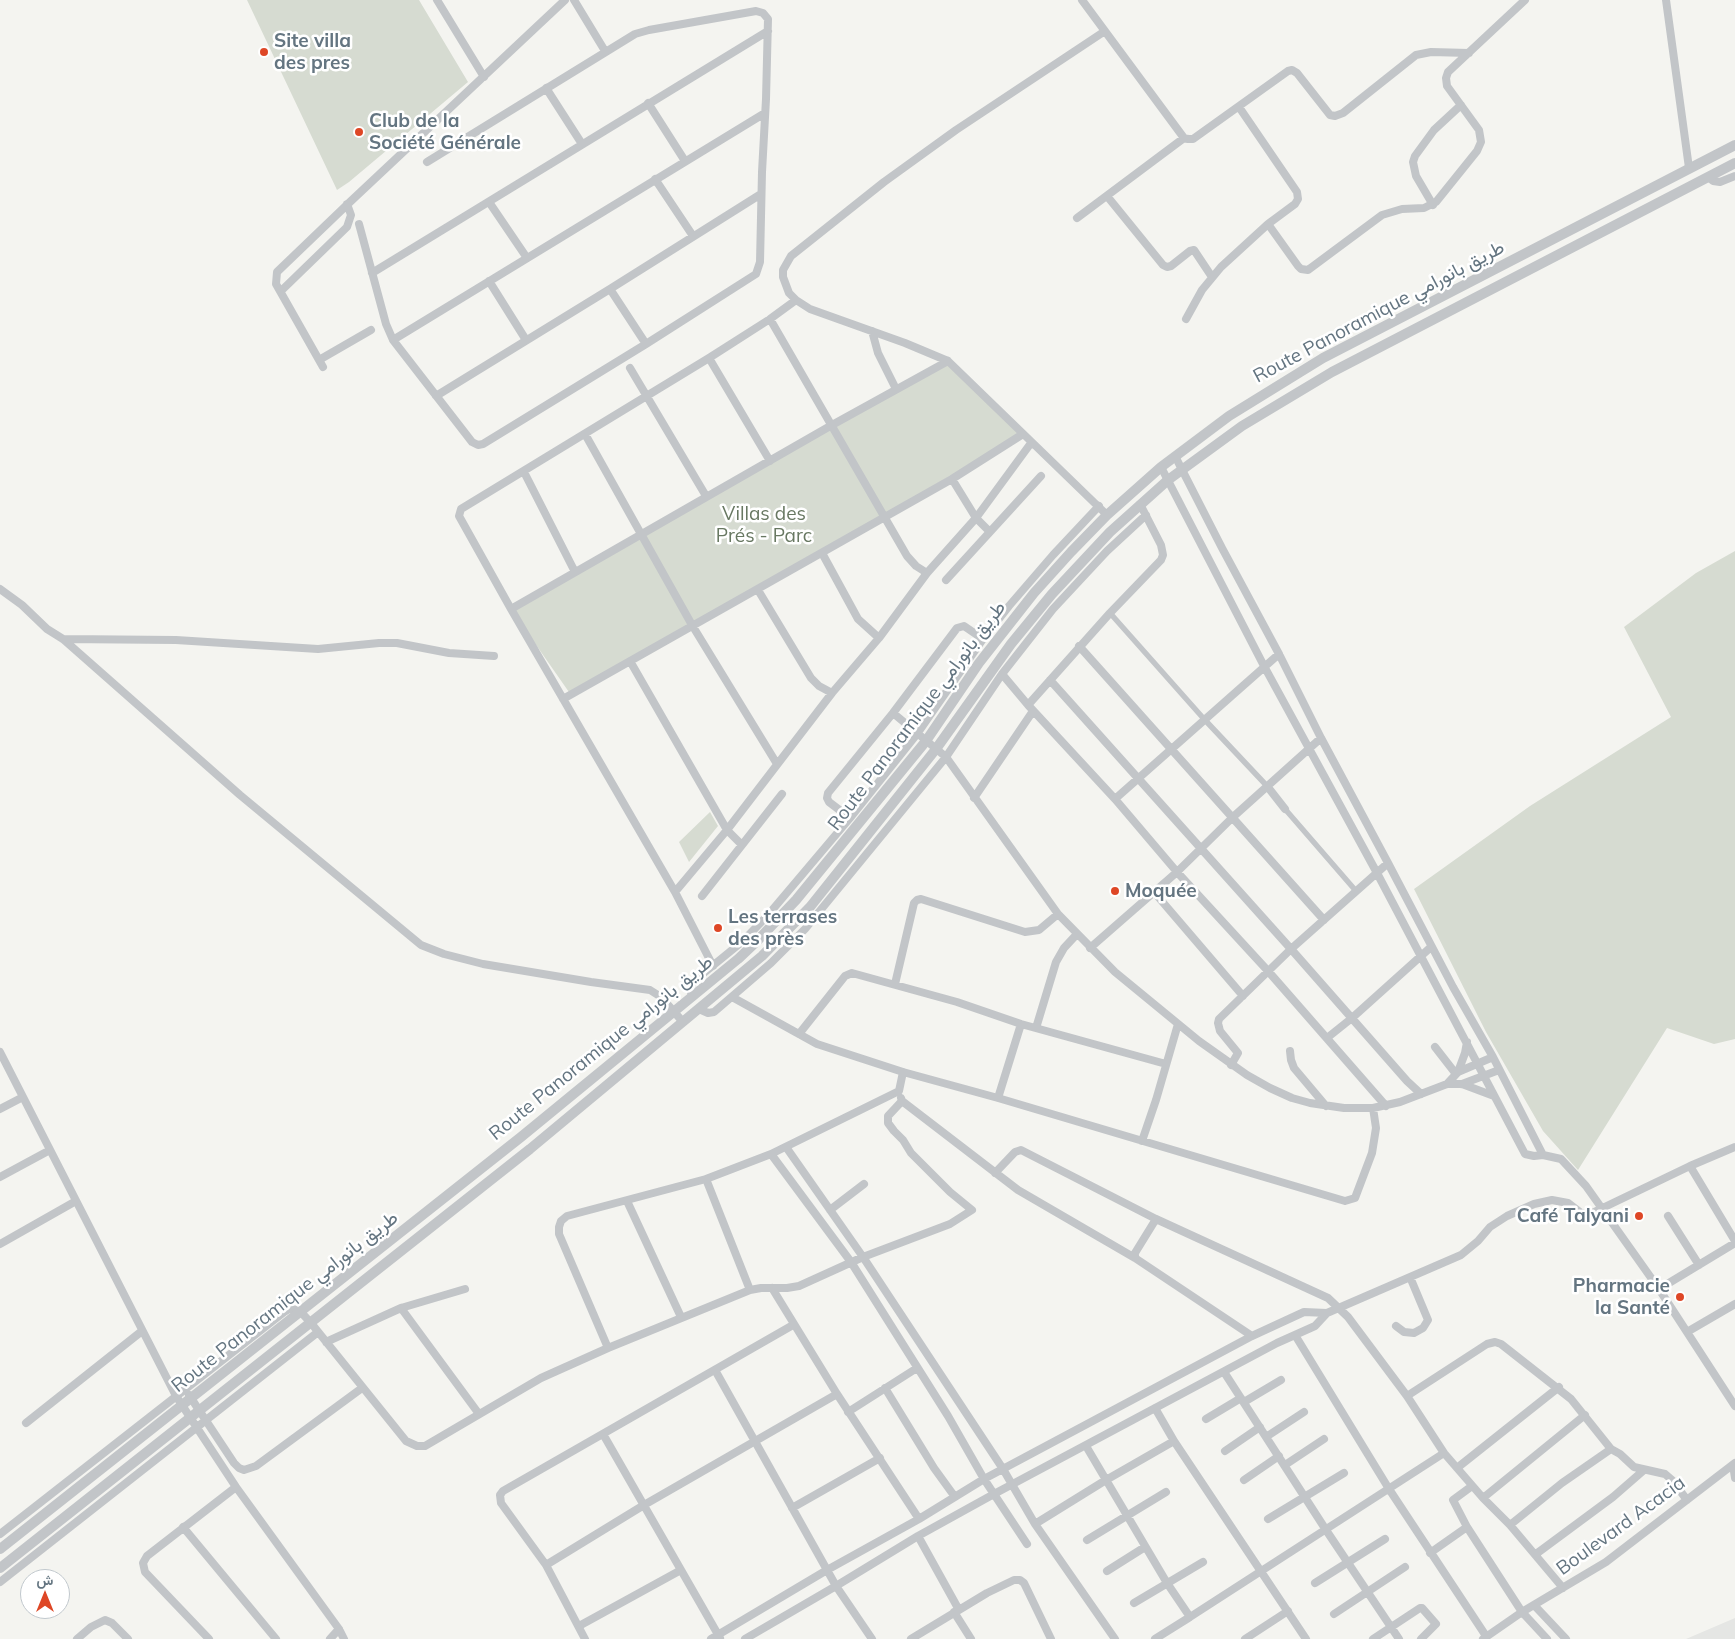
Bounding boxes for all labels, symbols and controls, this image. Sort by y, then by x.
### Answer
place label: Site villa des pres [274,30,351,74]
marker: Site villa des pres [258,46,270,58]
place label: Club de la Société Générale [369,110,521,154]
marker: Club de la Société Générale [353,126,365,138]
street label: Route Panoramique طريق بانورامي [1250,236,1508,388]
park label: Villas des Prés - Parc [716,503,812,547]
street label: Route Panoramique طريق بانورامي [823,597,1011,835]
place label: Moquée [1125,880,1197,902]
marker: Moquée [1109,885,1121,897]
place label: Les terrases des près [728,906,837,950]
marker: Les terrases des près [712,922,724,934]
street label: Route Panoramique طريق بانورامي [485,951,717,1145]
place label: Café Talyani [1517,1205,1629,1227]
street label: Route Panoramique طريق بانورامي [167,1206,403,1398]
marker: Café Talyani [1633,1210,1645,1222]
place label: Pharmacie la Santé [1573,1275,1670,1319]
marker: Pharmacie la Santé [1674,1291,1686,1303]
street label: Boulevard Acacia [1552,1472,1690,1580]
north arrow [20,1569,70,1619]
text: ش [37,1571,53,1589]

